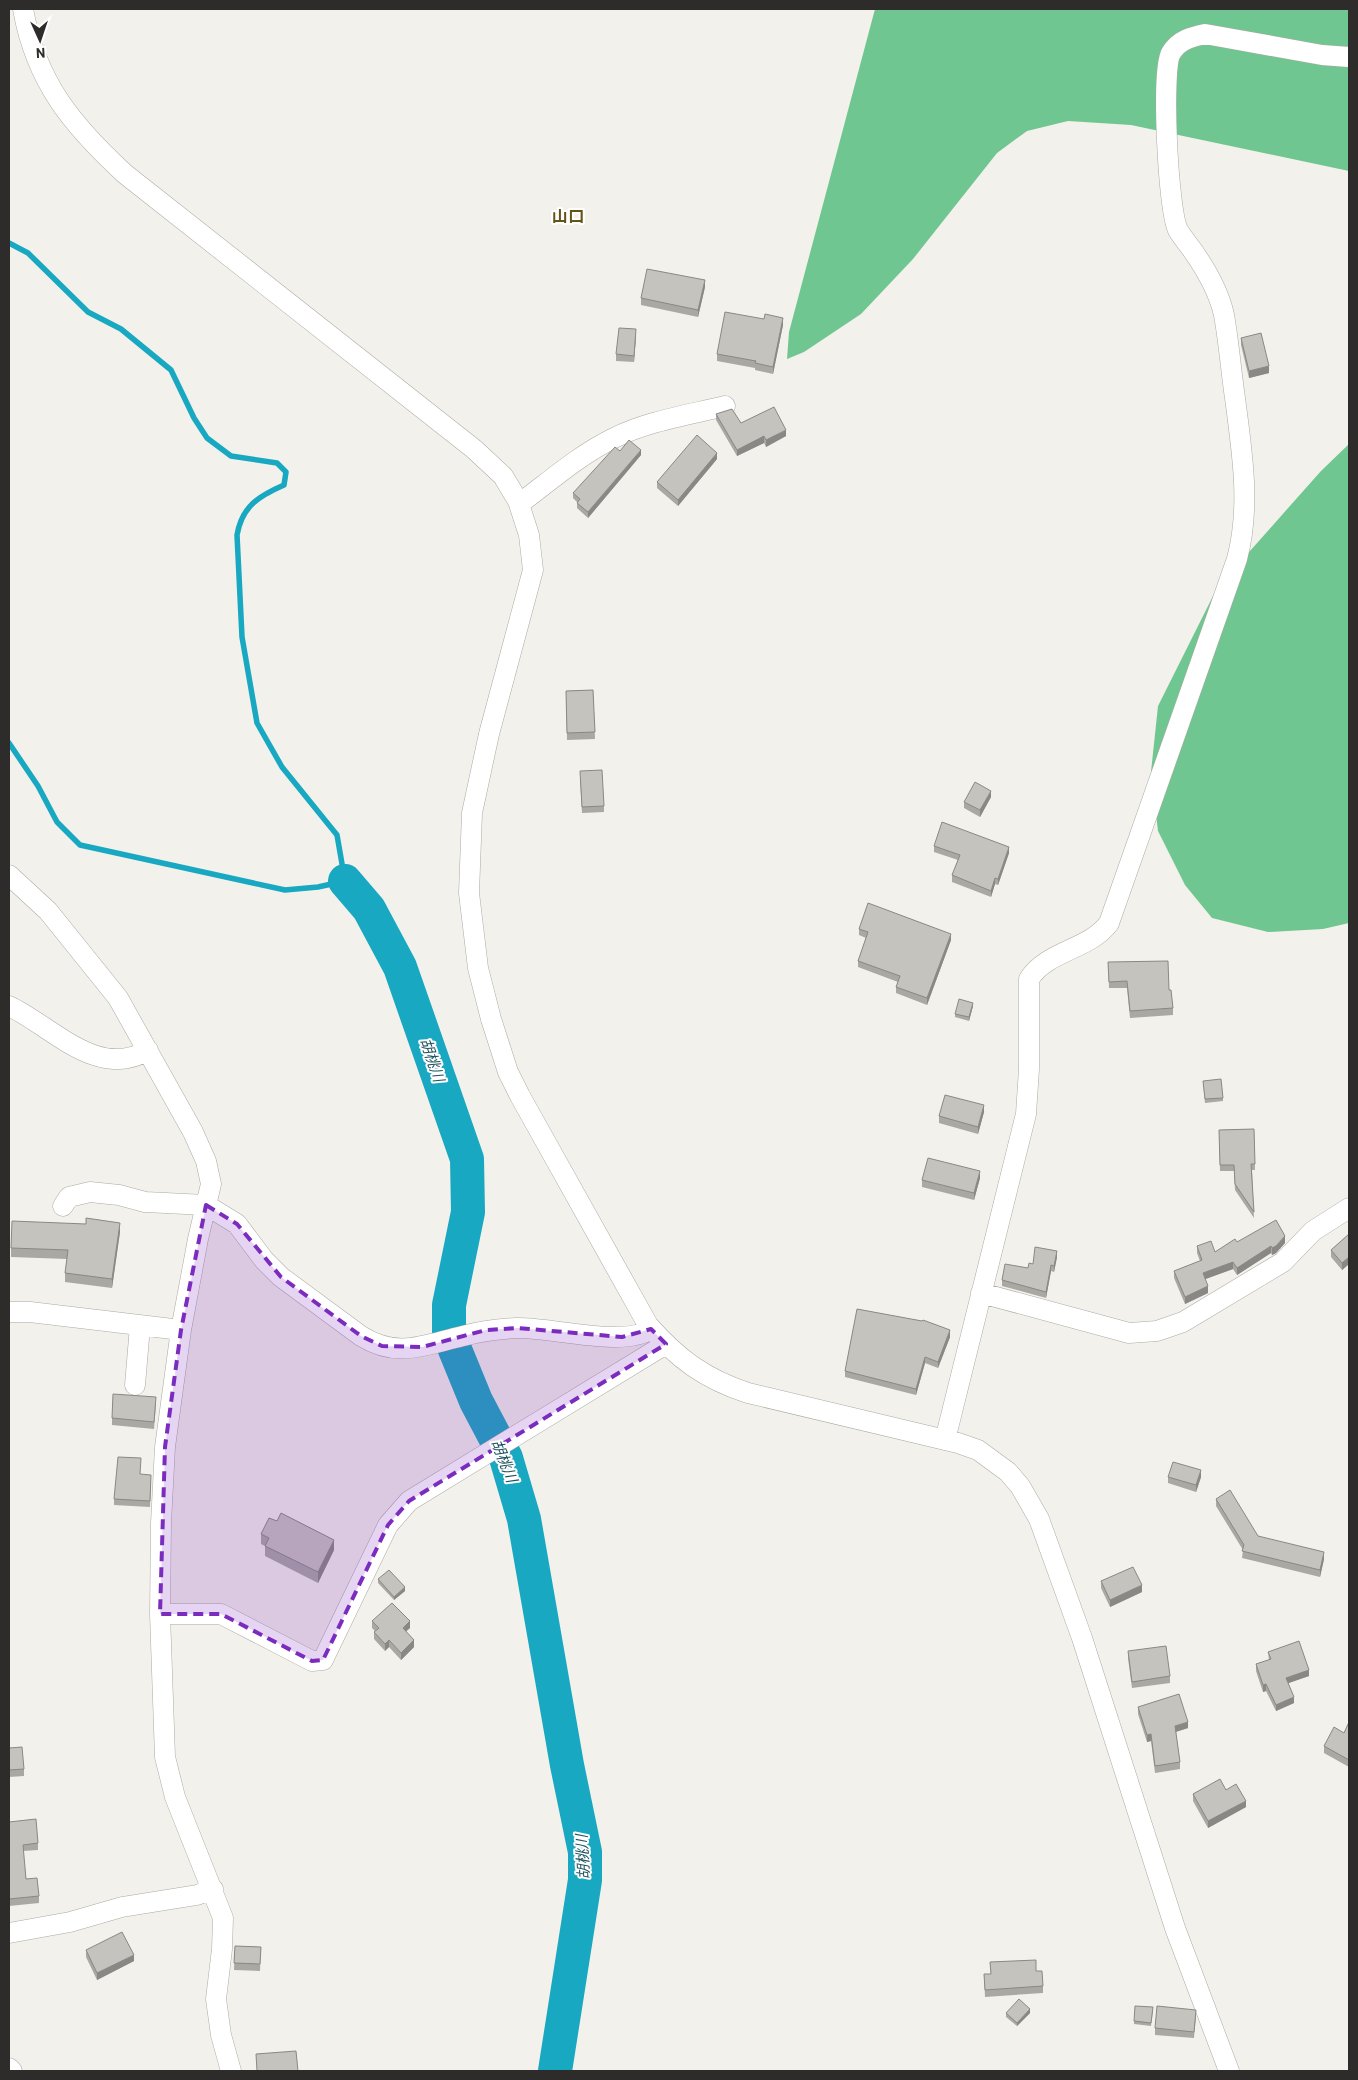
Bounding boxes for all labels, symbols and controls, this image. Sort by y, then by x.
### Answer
north arrow [15,15,65,65]
text: N [36,45,46,62]
district label: 山口 [552,206,584,225]
water label: 胡桃川 [417,1035,449,1086]
water label: 胡桃川 [488,1436,522,1487]
water label: 胡桃川 [572,1832,592,1880]

